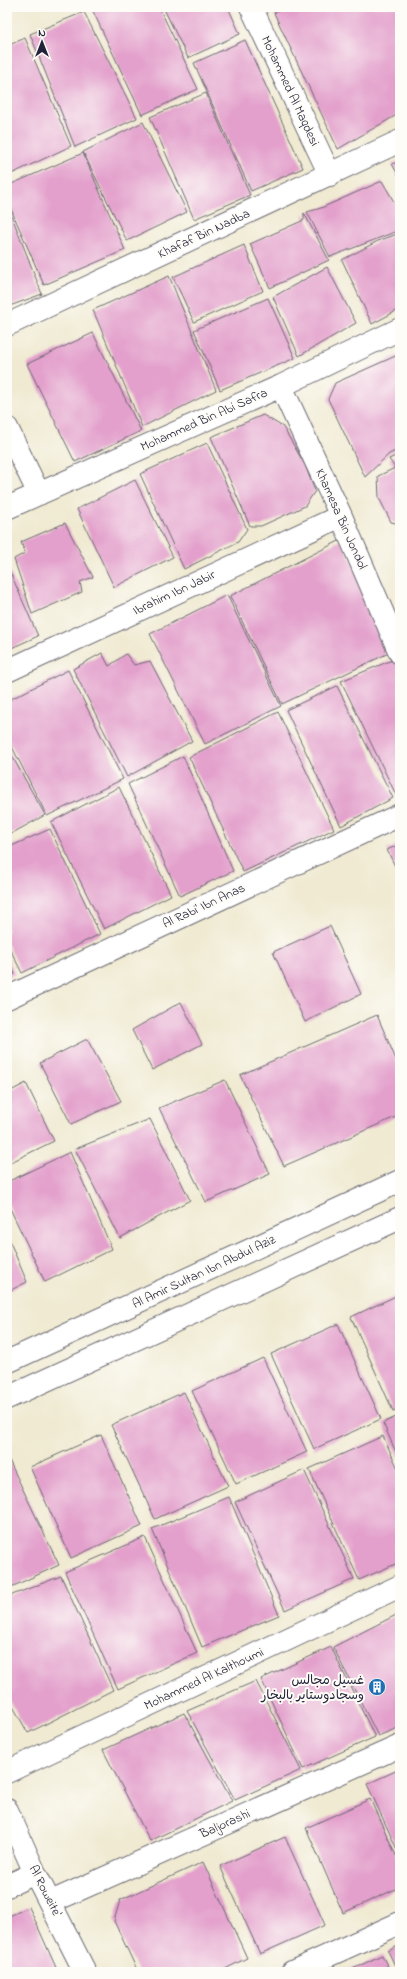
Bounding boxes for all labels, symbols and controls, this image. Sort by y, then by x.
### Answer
north arrow [22,22,62,62]
text: N [38,25,46,41]
street label: Mohammed Al Maqdesi [256,33,324,149]
street label: Khafaf Bin Nadba [155,204,253,264]
street label: Mohammed Bin Abi Safra [137,383,271,457]
street label: Khamesa Bin Jondol [310,466,372,572]
street label: Ibrahim Ibn Jabir [130,565,219,620]
street label: Al Rabi' Ibn Anas [160,878,249,933]
street label: Al Amir Sultan Ibn Abdul Aziz [129,1230,279,1314]
street label: Mohammed Al Kalthoumi [141,1643,267,1715]
place label: غسيل مجالس وسجادوستاير بالبخار [260,1671,364,1705]
building icon: غسيل مجالس وسجادوستاير بالبخار [367,1677,387,1697]
street label: Baljorashi [196,1804,253,1844]
street label: Al Roweite' [24,1862,66,1921]

